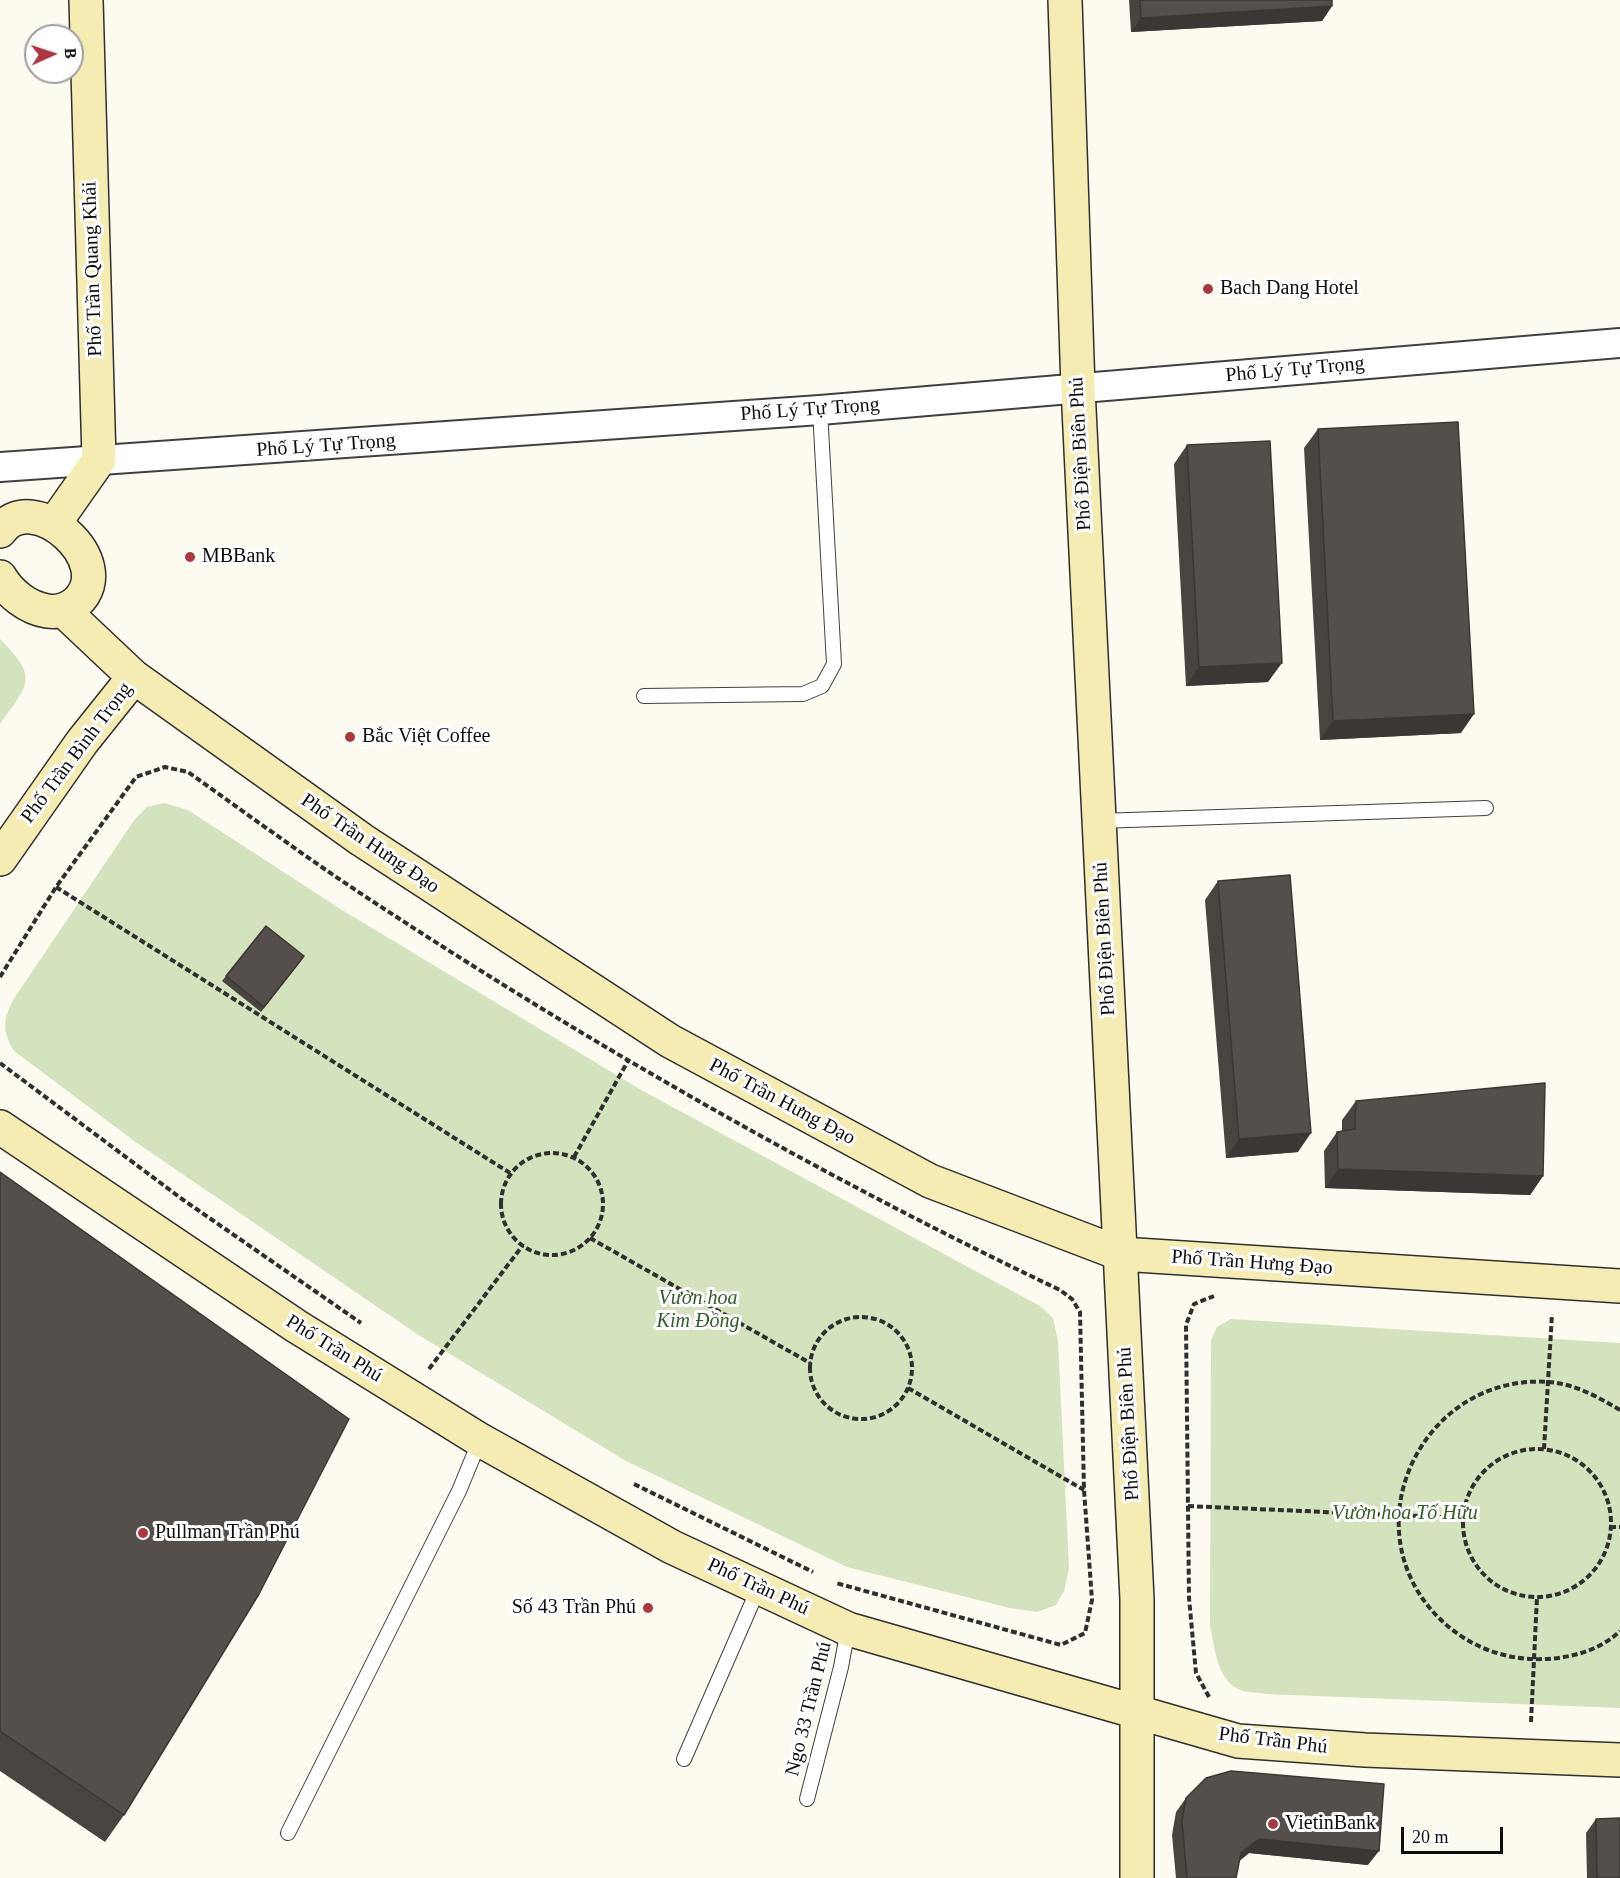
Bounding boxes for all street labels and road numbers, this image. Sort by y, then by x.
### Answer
street label: Phố Trần Quang Khải [78,181,108,357]
street label: Phố Lý Tự Trọng [1224,352,1366,388]
street label: Phố Điện Biên Phủ [1065,377,1097,531]
street label: Phố Lý Tự Trọng [740,393,880,427]
street label: Phố Lý Tự Trọng [256,429,396,463]
street label: Phố Trần Bình Trọng [16,678,138,828]
street label: Phố Trần Hưng Đạo [296,789,444,899]
street label: Phố Điện Biên Phủ [1089,862,1121,1016]
street label: Phố Trần Hưng Đạo [705,1053,859,1151]
street label: Phố Trần Hưng Đạo [1170,1245,1334,1281]
street label: Phố Trần Phú [281,1310,387,1388]
street label: Phố Điện Biên Phủ [1113,1347,1145,1501]
street label: Phố Trần Phú [703,1553,813,1621]
street label: Ngo 33 Trần Phú [781,1639,837,1779]
street label: Phố Trần Phú [1217,1722,1329,1760]

